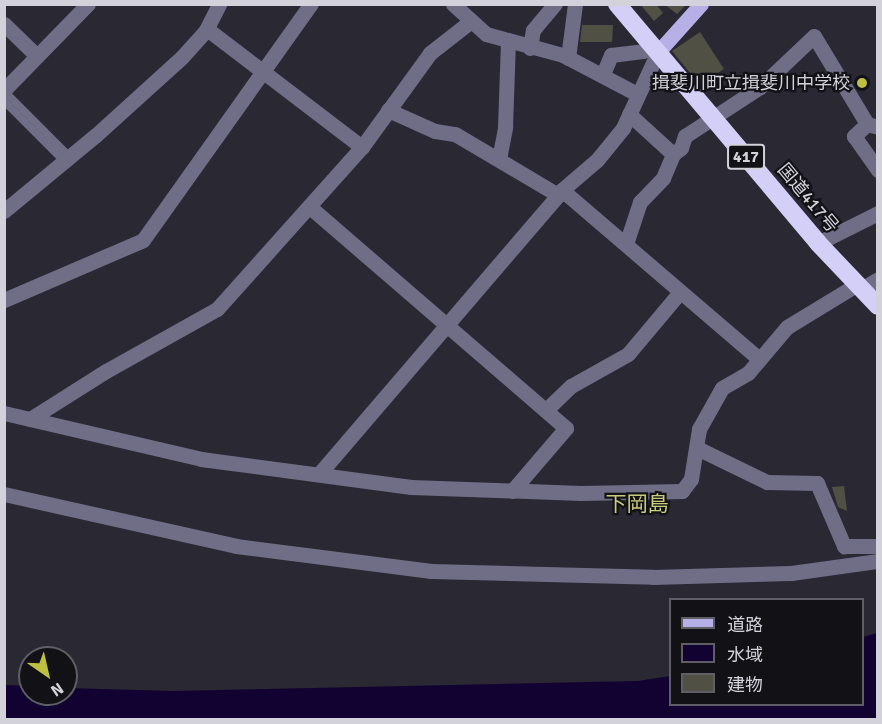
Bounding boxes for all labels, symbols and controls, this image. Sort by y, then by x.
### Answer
place label: 揖斐川町立揖斐川中学校 [652,72,850,94]
marker: 揖斐川町立揖斐川中学校 [855,76,869,90]
road number: 417 [726,144,766,170]
street label: 国道417号 [773,159,843,237]
district label: 下岡島 [606,491,668,517]
legend [669,598,864,706]
text: 道路 [727,614,763,636]
text: 水域 [727,644,763,666]
north arrow [18,646,78,706]
text: 建物 [727,674,763,696]
text: N [47,678,67,701]

